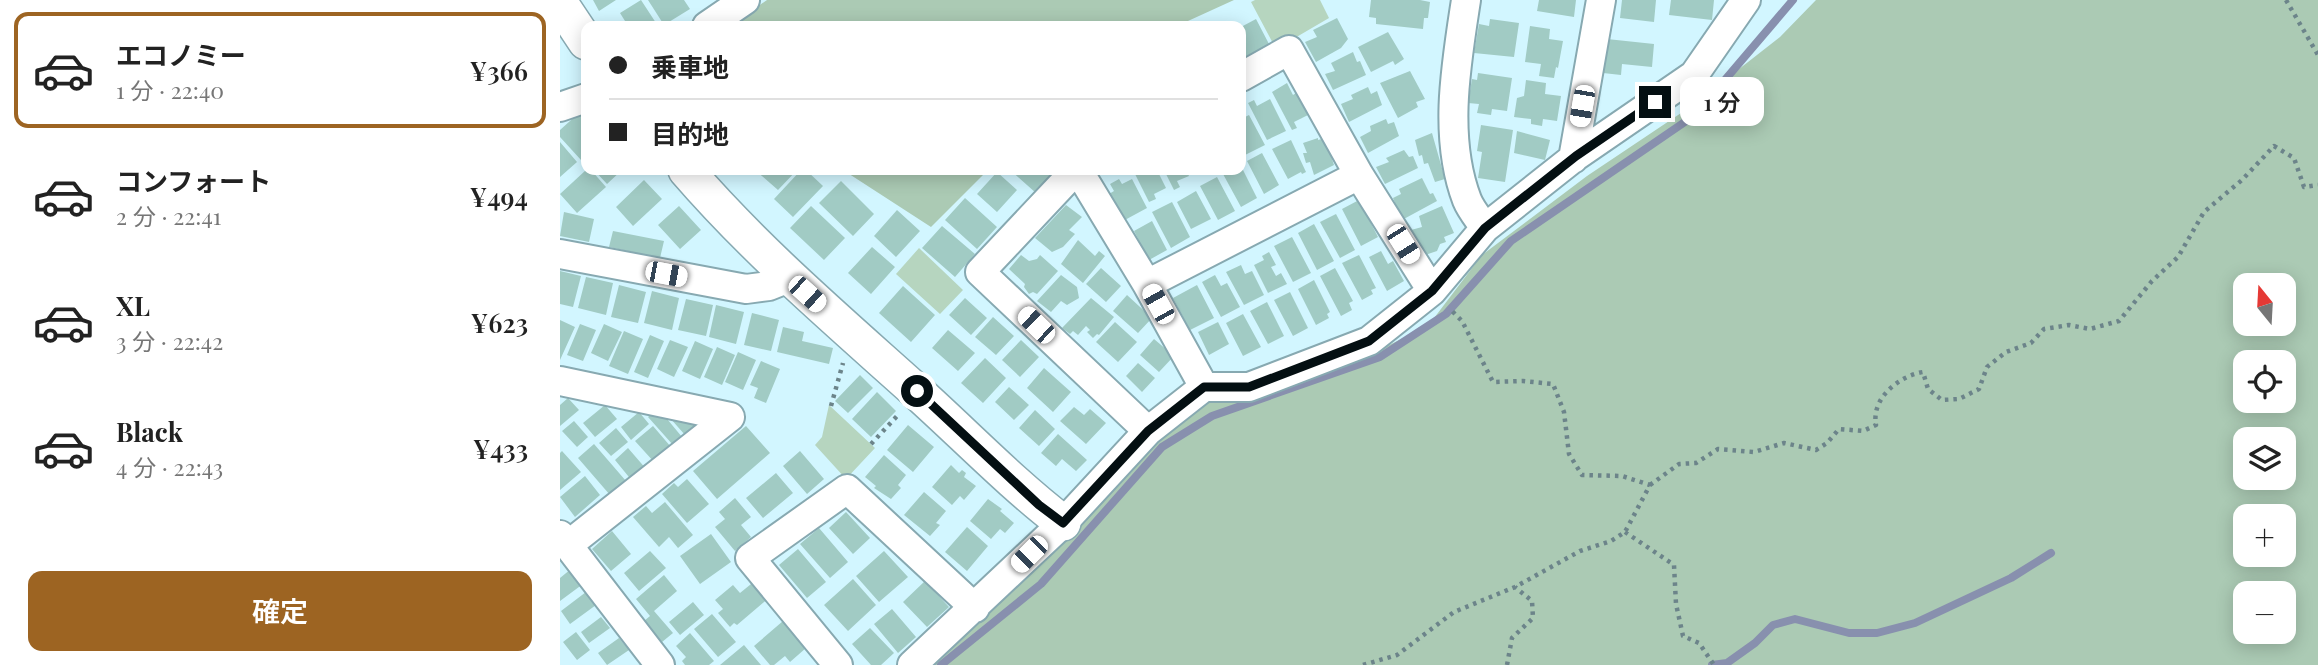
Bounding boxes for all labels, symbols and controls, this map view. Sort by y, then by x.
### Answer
text: エコノミー [116,37,246,72]
icon: car [32,39,95,102]
text: 乗車地 [651,49,729,84]
text: ¥366 [470,53,528,88]
text: 1 分 · 22:40 [116,74,224,105]
callout: 1 分 [1680,78,1764,126]
car [1569,83,1596,129]
route end [1639,86,1671,118]
text: 1 分 [1703,86,1741,117]
text: 目的地 [651,116,729,151]
text: コンフォート [116,163,271,198]
icon: car [32,165,95,228]
text: ¥494 [470,179,528,214]
text: 2 分 · 22:41 [116,200,221,231]
car [1383,221,1424,267]
car [644,260,689,288]
car [785,272,830,316]
north arrow [2233,273,2296,336]
map controls [2233,273,2296,644]
car [1139,281,1178,327]
text: XL [116,288,150,323]
icon: car [32,291,95,354]
car [1014,303,1059,347]
text: ¥623 [471,305,528,340]
text: 3 分 · 22:42 [116,325,223,356]
button: locate [2233,350,2296,413]
route start [901,375,933,407]
text: Black [116,414,183,449]
icon: car [32,417,95,480]
button: layers [2233,427,2296,490]
text: ¥433 [473,431,528,466]
text: 4 分 · 22:43 [116,451,223,482]
button: + [2233,504,2296,567]
car [1007,532,1052,576]
button: 確定 [28,571,532,651]
button: − [2233,581,2296,644]

